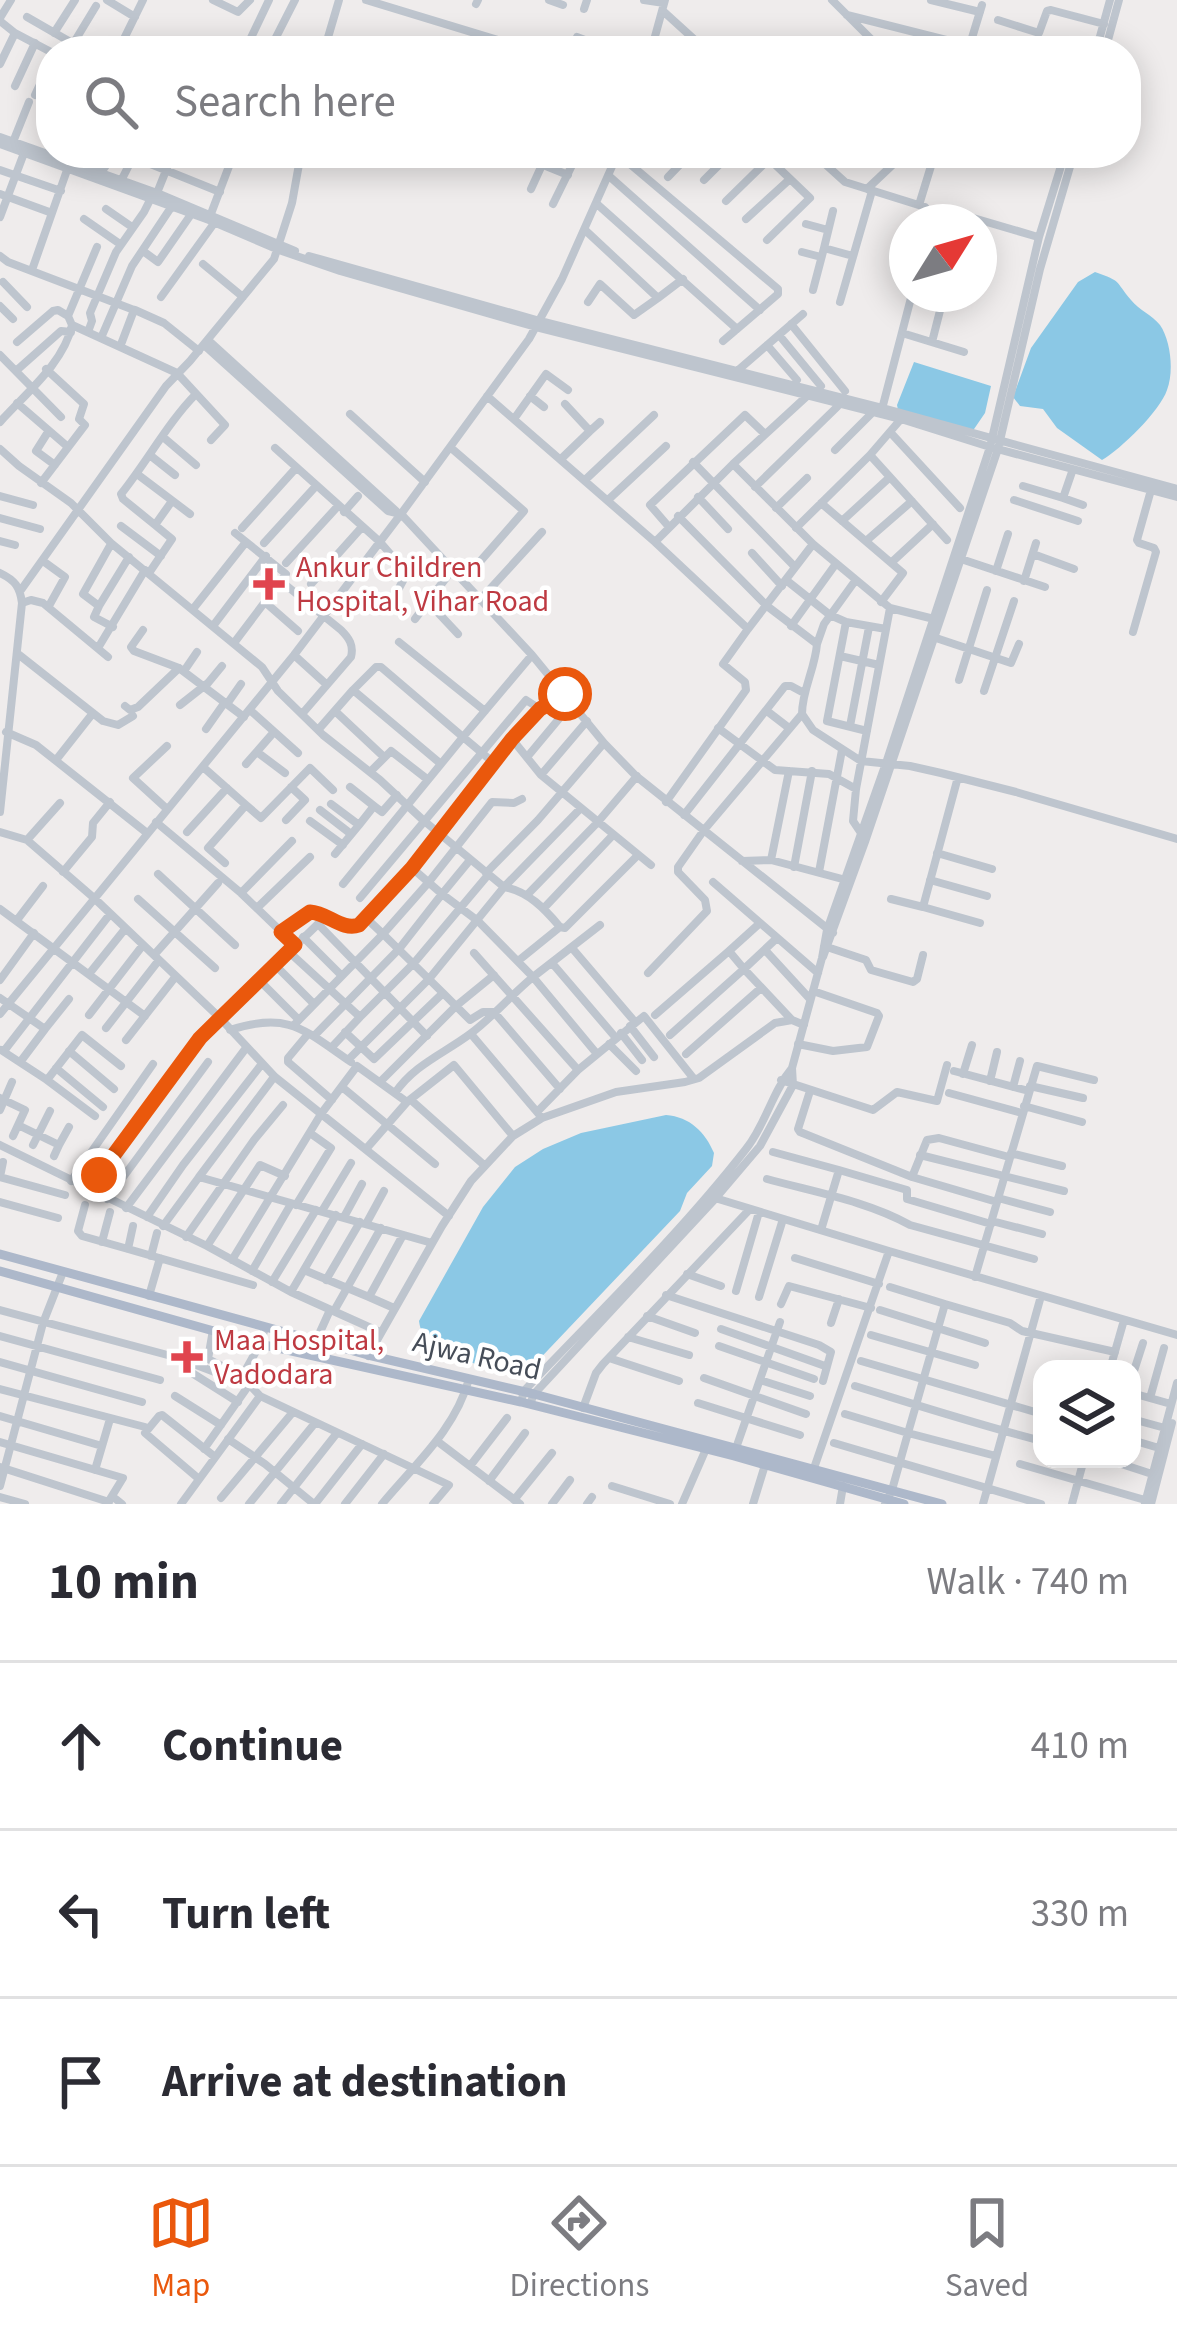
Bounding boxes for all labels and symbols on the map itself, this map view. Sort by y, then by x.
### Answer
north arrow [889,204,997,312]
place label: Ankur Children Hospital, Vihar Road [296,546,549,623]
marker: Ankur Children Hospital, Vihar Road [253,568,285,600]
route start [538,667,592,721]
route end [72,1148,126,1202]
place label: Maa Hospital, Vadodara [214,1319,384,1396]
street label: Ajwa Road [409,1320,545,1392]
marker: Maa Hospital, Vadodara [171,1341,203,1373]

